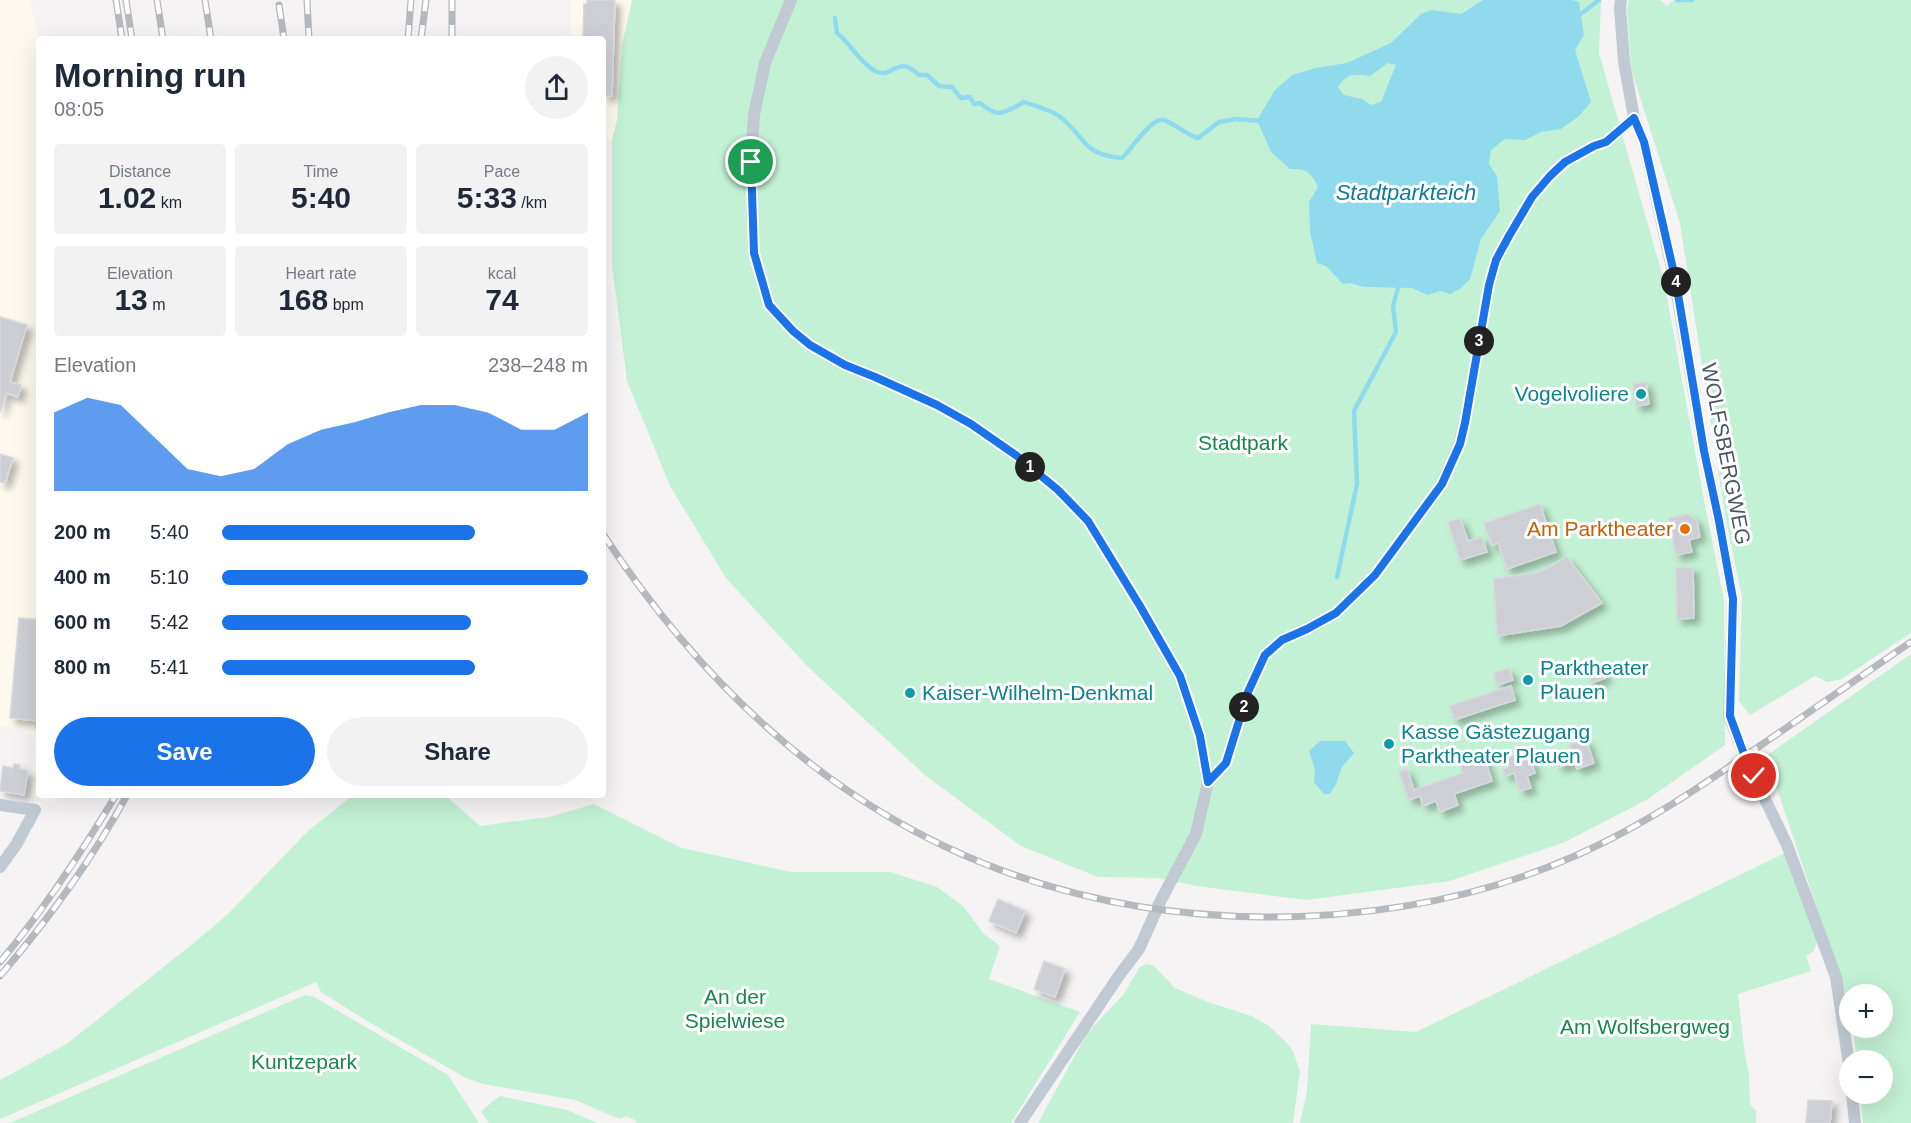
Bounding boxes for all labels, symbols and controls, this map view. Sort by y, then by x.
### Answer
button: share [525,56,588,119]
text: Morning run [54,57,246,94]
text: 08:05 [54,98,104,120]
pin [725,136,776,187]
icon: arrive [734,145,767,178]
text: Distance [109,163,171,180]
text: Time [304,163,338,180]
text: Pace [484,163,520,180]
water label: Stadtparkteich [1336,180,1476,205]
text: 1.02 [98,181,156,214]
text: 5:40 [291,181,351,214]
text: 5:33 [457,181,517,214]
text: km [156,194,182,211]
text: /km [517,194,547,211]
text: Elevation [107,265,173,282]
text: Heart rate [285,265,357,282]
text: kcal [488,265,516,282]
pin: 4 [1661,267,1691,297]
text: 4 [1672,273,1680,290]
text: 13 [114,283,148,316]
text: 168 [278,283,328,316]
text: 74 [485,283,519,316]
text: m [148,296,166,313]
text: bpm [328,296,364,313]
pin: 3 [1464,326,1494,356]
text: 3 [1475,332,1483,349]
text: Elevation [54,354,136,376]
text: 238–248 m [488,354,588,376]
street label: WOLFSBERGWEG [1698,361,1755,547]
place label: Vogelvoliere [1515,382,1629,405]
marker: Vogelvoliere [1634,387,1648,401]
park label: Stadtpark [1198,431,1288,454]
pin: 1 [1015,452,1045,482]
text: 1 [1026,458,1034,475]
place label: Am Parktheater [1527,517,1673,540]
text: 200 m [54,521,111,543]
text: 5:40 [150,521,189,543]
marker: Am Parktheater [1678,522,1692,536]
text: 400 m [54,566,111,588]
text: 5:10 [150,566,189,588]
text: 600 m [54,611,111,633]
text: 5:42 [150,611,189,633]
text: 800 m [54,656,111,678]
text: 5:41 [150,656,189,678]
place label: Parktheater Plauen [1540,656,1649,703]
marker: Parktheater Plauen [1521,673,1535,687]
place label: Kaiser-Wilhelm-Denkmal [922,681,1153,704]
marker: Kaiser-Wilhelm-Denkmal [903,686,917,700]
pin: 2 [1229,692,1259,722]
text: 2 [1240,698,1248,715]
button: Save [54,717,315,786]
button: Share [327,717,588,786]
place label: Kasse Gästezugang Parktheater Plauen [1401,720,1590,767]
marker: Kasse Gästezugang Parktheater Plauen [1382,737,1396,751]
pin [1728,750,1779,801]
icon: check [1737,759,1770,792]
map controls [1839,984,1893,1104]
button: + [1839,984,1893,1038]
park label: An der Spielwiese [685,985,785,1032]
park label: Am Wolfsbergweg [1560,1015,1730,1038]
park label: Kuntzepark [251,1050,358,1073]
button: − [1839,1050,1893,1104]

